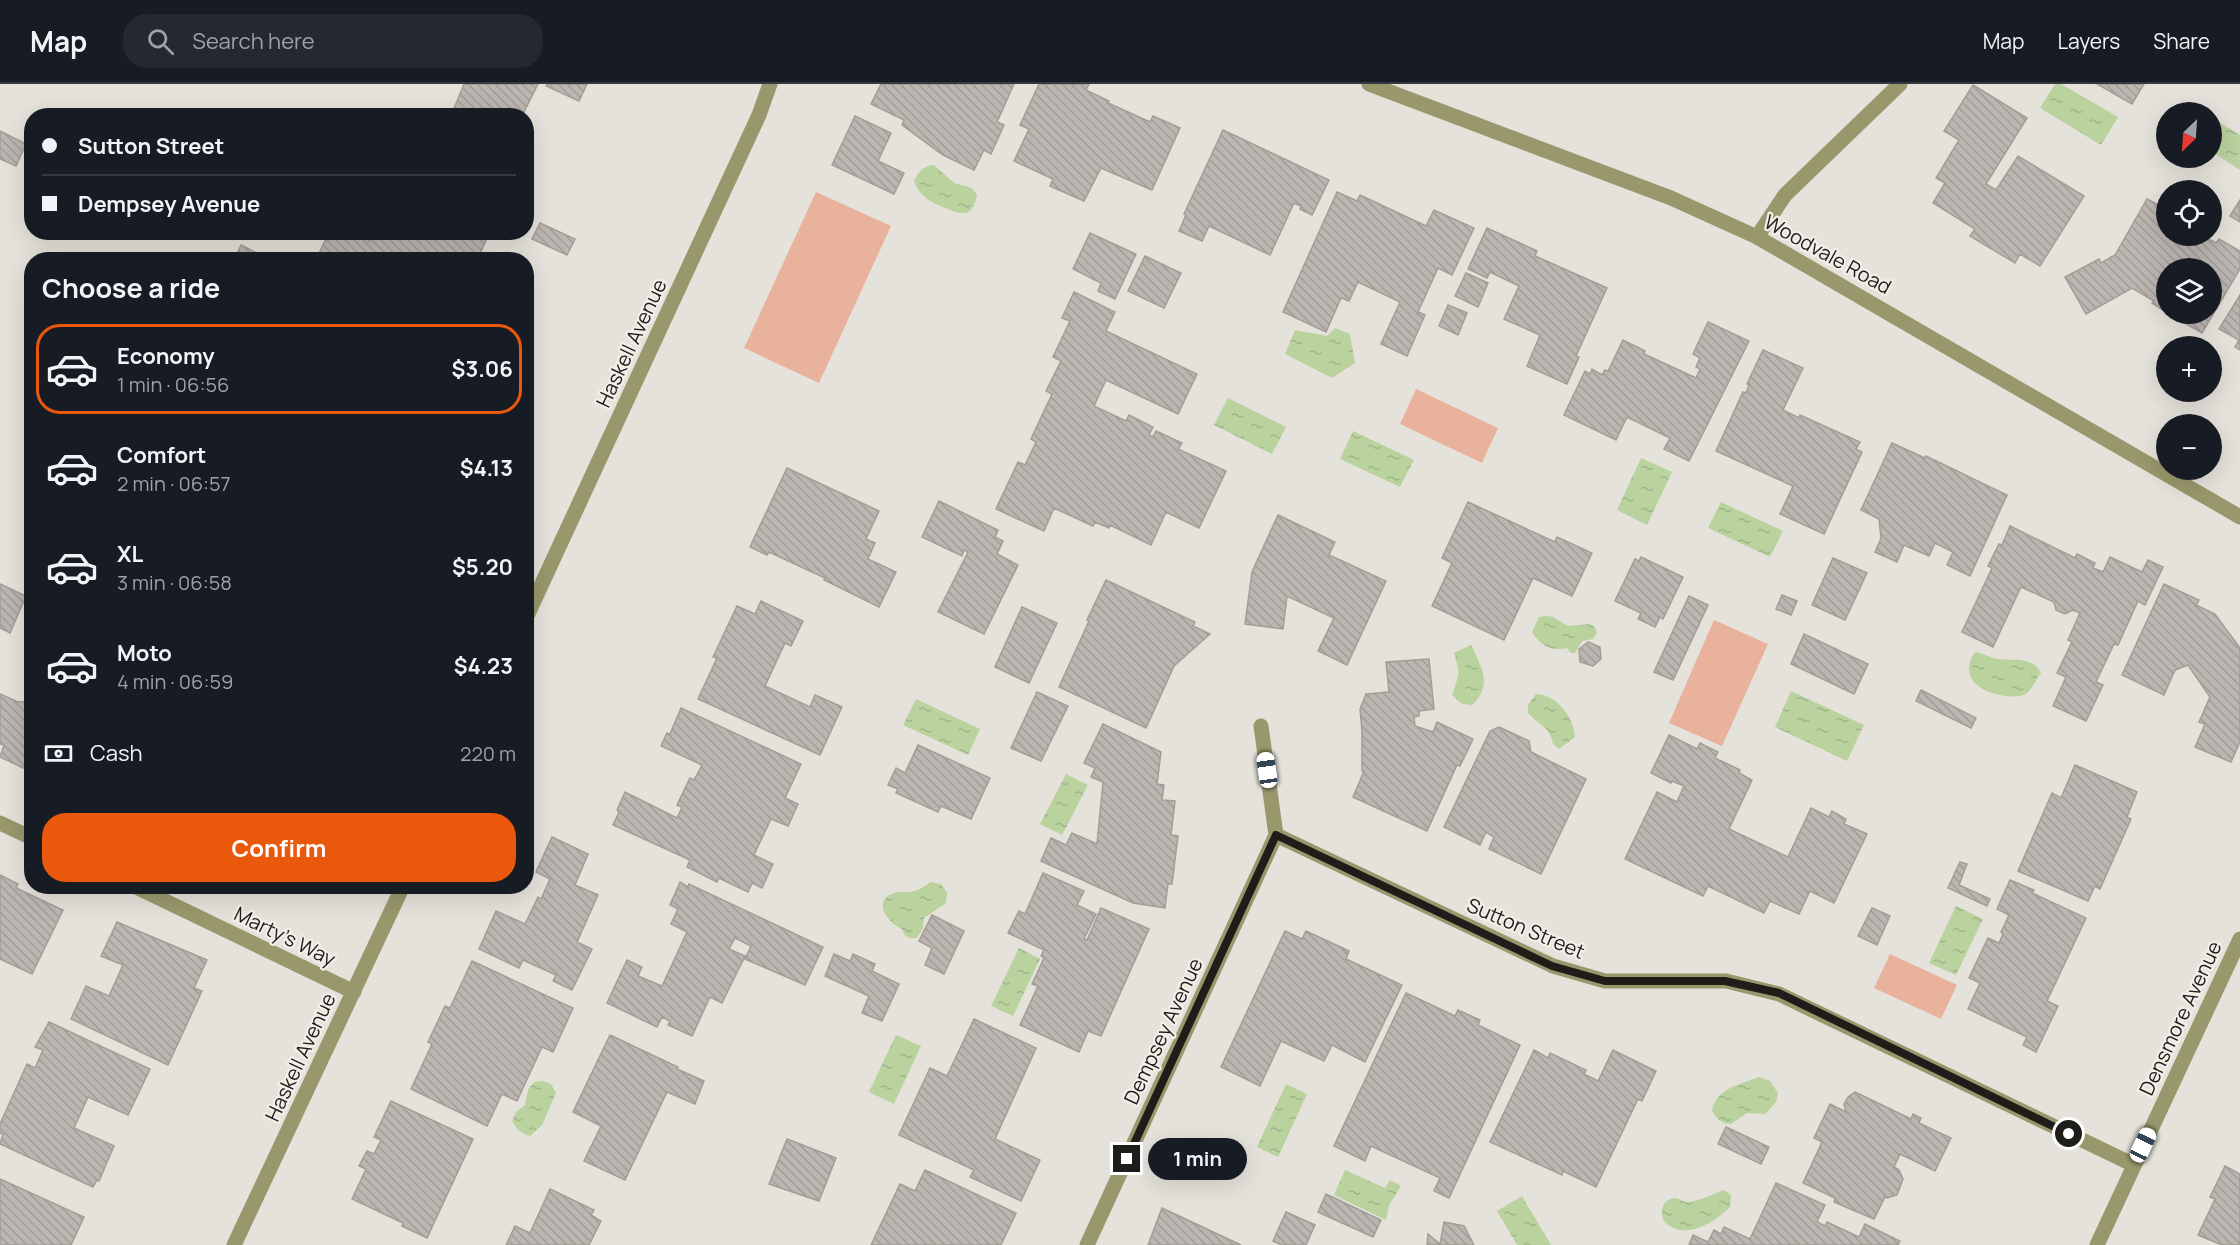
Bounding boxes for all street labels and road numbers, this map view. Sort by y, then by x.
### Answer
street label: Woodvale Road [1760,208,1896,300]
street label: Haskell Avenue [589,275,673,411]
street label: Sutton Street [1463,891,1589,965]
street label: Marty's Way [230,900,341,972]
street label: Densmore Avenue [2132,937,2228,1099]
street label: Dempsey Avenue [1117,953,1209,1109]
street label: Haskell Avenue [258,989,342,1125]

